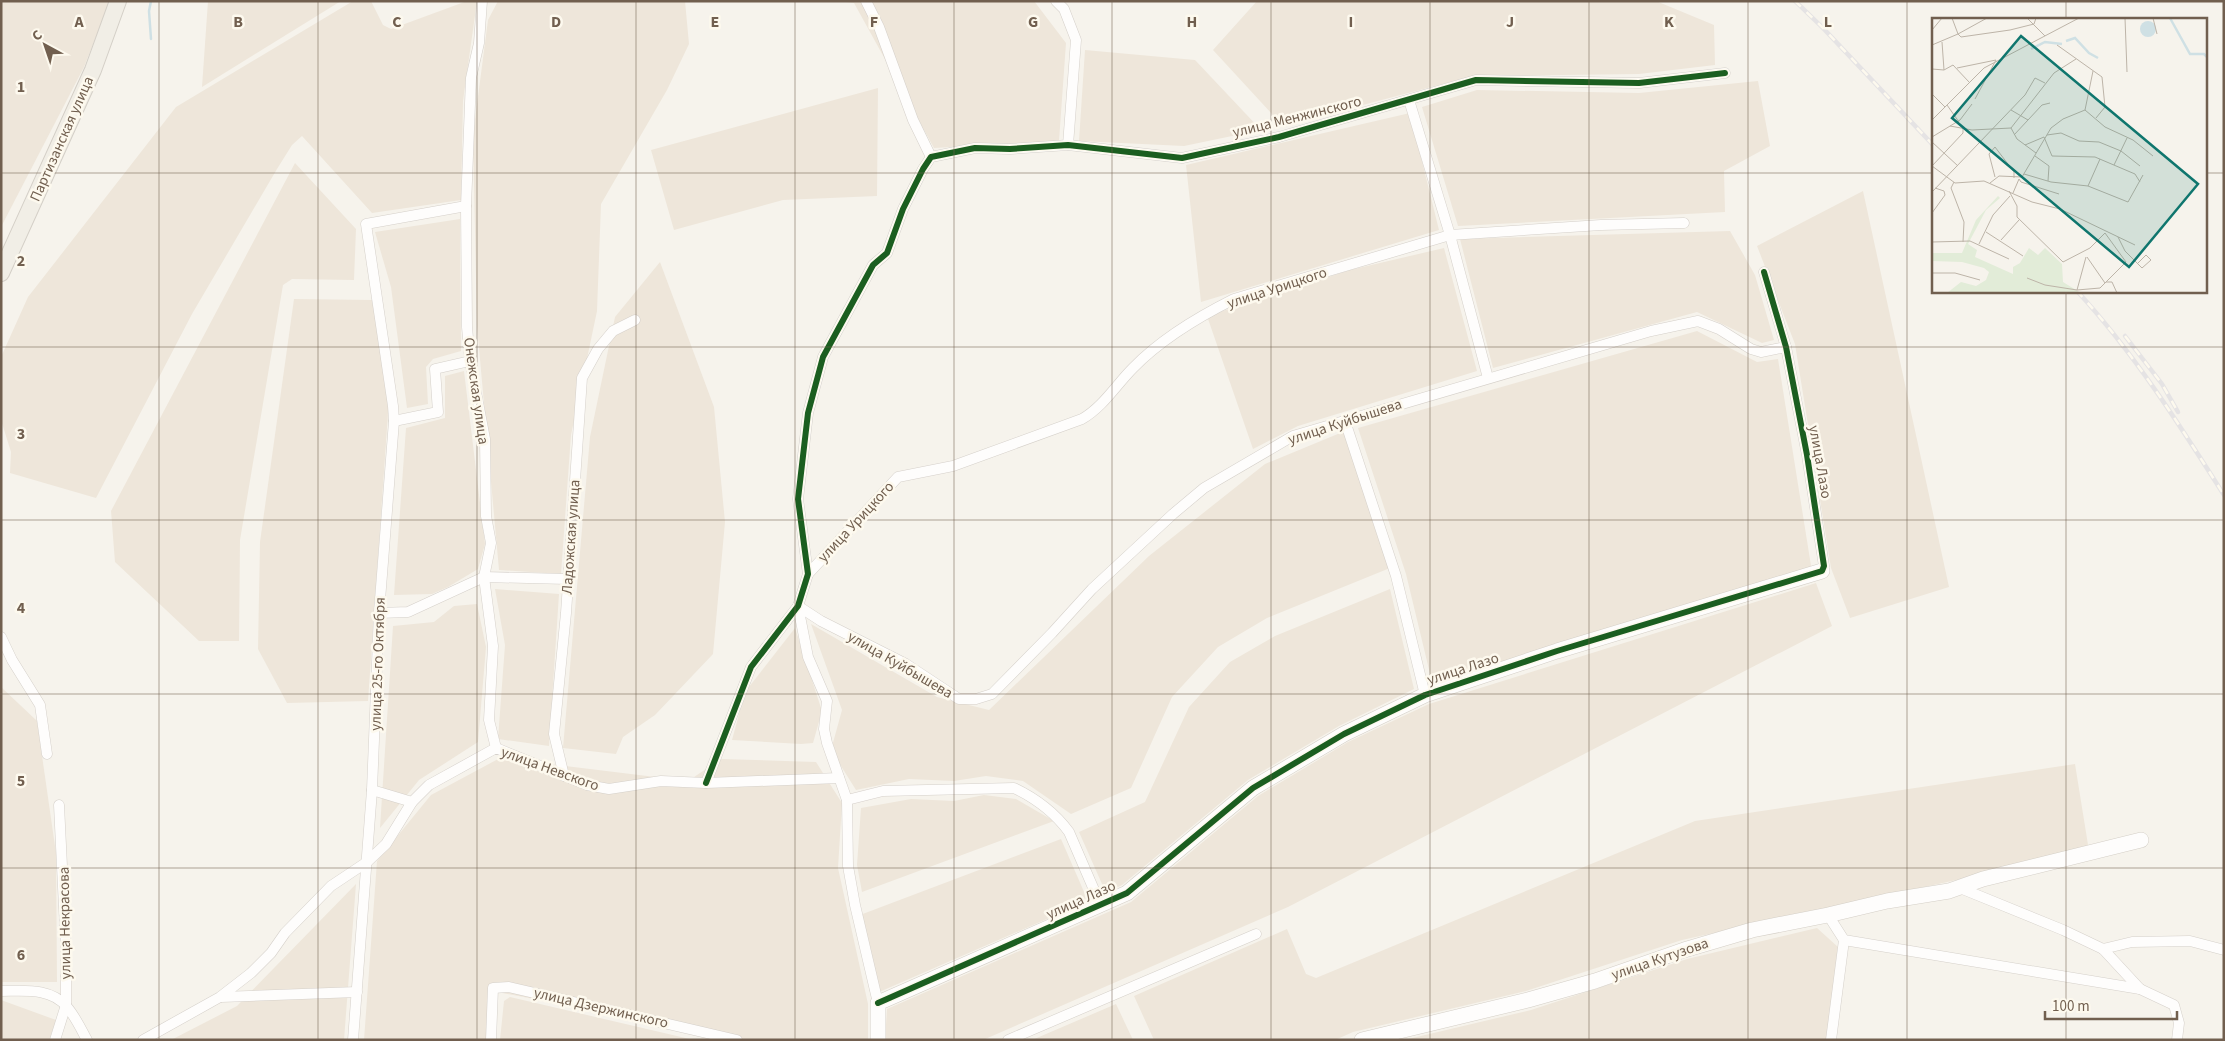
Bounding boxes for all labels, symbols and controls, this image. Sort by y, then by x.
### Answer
text: A [73,11,84,33]
text: B [233,11,243,33]
text: C [392,11,402,33]
text: D [551,11,561,33]
text: E [711,11,719,33]
text: F [870,11,878,33]
text: G [1028,11,1038,33]
text: H [1187,11,1197,33]
text: I [1349,11,1353,33]
text: J [1506,11,1514,33]
text: K [1664,11,1674,33]
text: L [1824,11,1832,33]
inset map [1932,18,2208,292]
north arrow [20,20,70,70]
text: С [28,26,47,46]
street label: Партизанская улица [25,73,99,205]
text: 1 [17,76,25,98]
street label: улица Менжинского [1230,91,1364,143]
text: 2 [17,250,25,272]
street label: улица Урицкого [1224,262,1330,314]
street label: Онежская улица [458,336,494,446]
street label: улица Куйбышева [1285,394,1405,450]
text: 3 [17,423,25,445]
street label: улица Лазо [1803,424,1837,500]
street label: улица Урицкого [813,477,899,567]
street label: Ладожская улица [557,479,585,595]
text: 4 [17,597,26,619]
street label: улица 25-го Октября [365,597,391,731]
street label: улица Куйбышева [843,626,957,704]
street label: улица Лазо [1424,648,1502,690]
street label: улица Невского [498,742,602,796]
text: 5 [17,770,25,792]
street label: улица Некрасова [54,867,76,979]
street label: улица Лазо [1043,875,1119,925]
street label: улица Кутузова [1609,933,1711,985]
text: 6 [17,944,25,966]
street label: улица Дзержинского [532,982,670,1034]
scale bar [2045,988,2178,1020]
text: 100 m [2052,996,2090,1017]

